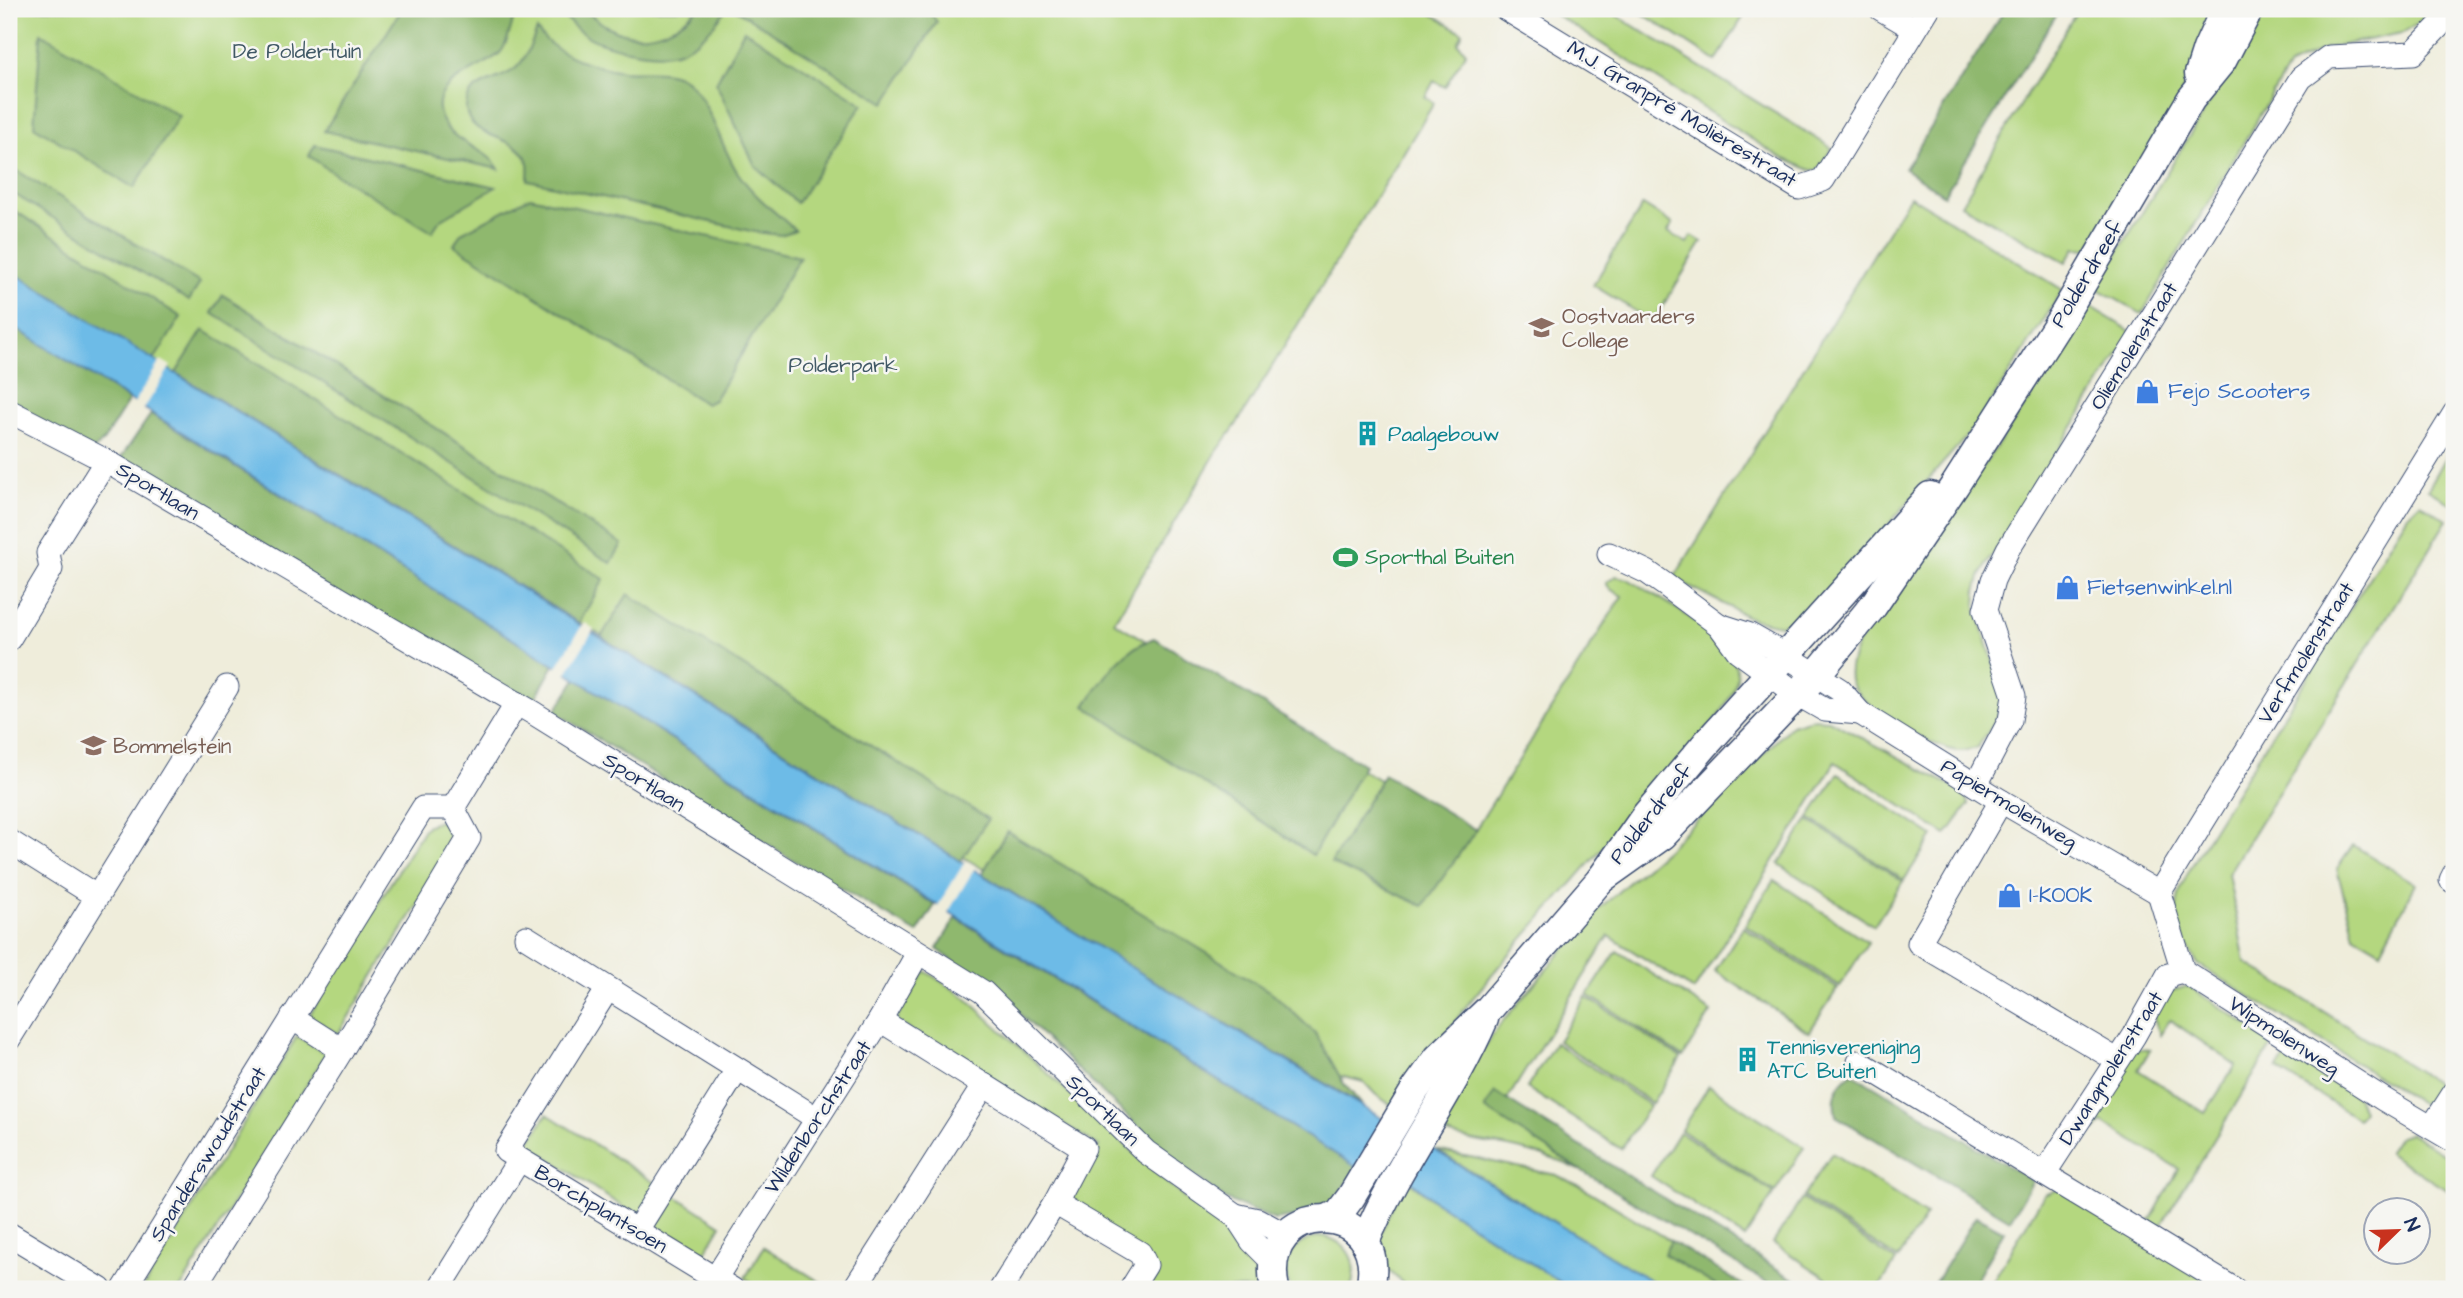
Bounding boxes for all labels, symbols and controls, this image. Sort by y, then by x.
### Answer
street label: M.J. Granpré Molièrestraat [1561,34,1803,195]
park label: De Poldertuin [233,37,361,66]
street label: Polderdreef [2044,215,2131,333]
street label: Oliemolenstraat [2083,276,2185,415]
place label: Oostvaarders College [1562,302,1695,357]
school or university icon: Oostvaarders College [1528,314,1556,342]
park label: Polderpark [788,351,898,381]
shop icon: Fejo Scooters [2134,377,2162,405]
place label: Fejo Scooters [2168,377,2310,406]
building icon: Paalgebouw [1354,420,1382,448]
place label: Paalgebouw [1388,420,1500,451]
street label: Sportlaan [110,455,205,528]
sports icon: Sporthal Buiten [1331,543,1359,571]
place label: Sporthal Buiten [1365,543,1514,573]
shop icon: Fietsenwinkel.nl [2053,573,2081,601]
place label: Fietsenwinkel.nl [2087,573,2232,602]
street label: Verfmolenstraat [2251,576,2362,730]
school or university icon: Bommelstein [79,732,107,760]
place label: Bommelstein [113,732,231,761]
street label: Sportlaan [597,745,691,820]
street label: Papiermolenweg [1934,752,2083,858]
street label: Polderdreef [1603,757,1700,870]
shop icon: I-KOOK [1995,881,2023,909]
place label: I-KOOK [2029,881,2093,910]
street label: Dwangmolenstraat [2052,985,2172,1152]
street label: Wipmolenweg [2222,989,2345,1085]
place label: Tennisvereniging ATC Buiten [1767,1033,1921,1086]
street label: Wildenborchstraat [757,1034,879,1200]
building icon: Tennisvereniging ATC Buiten [1733,1045,1761,1073]
street label: Spanderswoudstraat [142,1061,275,1248]
street label: Sportlaan [1059,1068,1146,1153]
street label: Borchplantsoen [528,1158,673,1261]
north arrow [2362,1196,2432,1266]
text: N [2397,1214,2426,1236]

